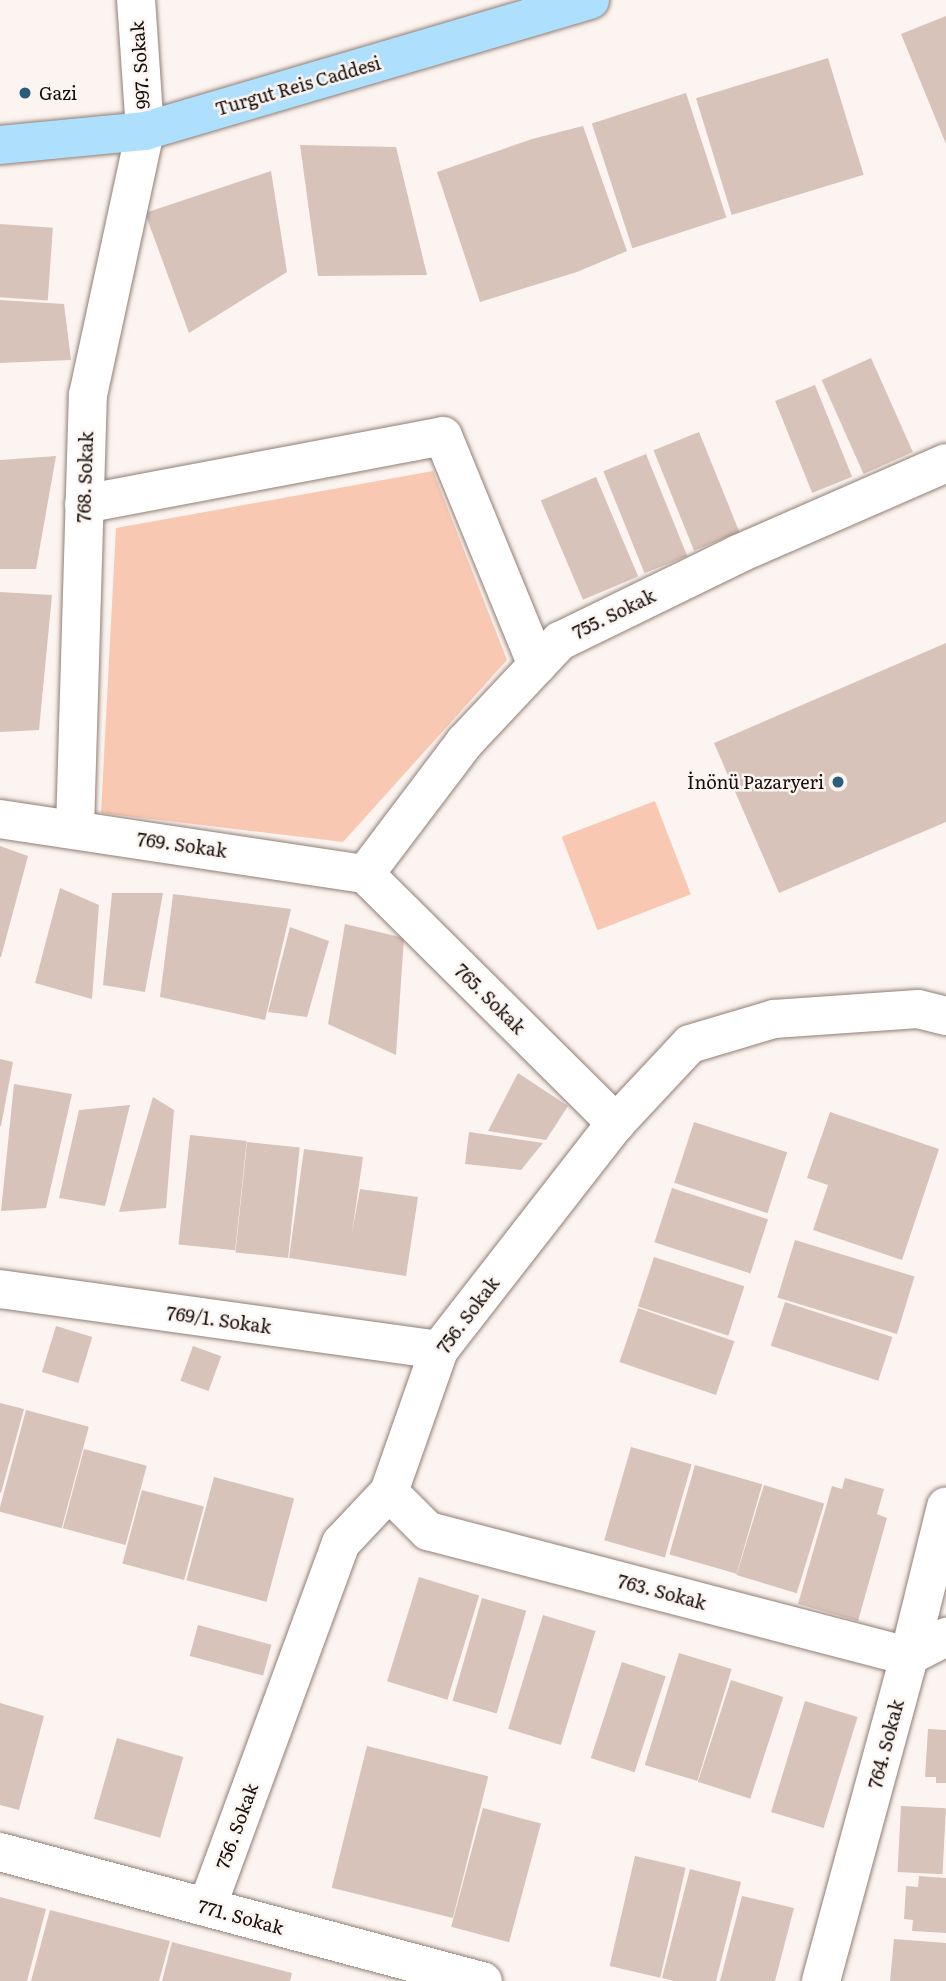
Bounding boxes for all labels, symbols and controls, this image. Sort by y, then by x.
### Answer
street label: 997. Sokak [126,20,154,110]
street label: Turgut Reis Caddesi [213,52,383,120]
place label: Gazi [39,82,77,104]
marker: Gazi [17,85,33,101]
street label: 768. Sokak [73,431,97,523]
street label: 755. Sokak [569,585,659,643]
place label: İnönü Pazaryeri [687,771,824,793]
marker: İnönü Pazaryeri [830,774,846,790]
street label: 769. Sokak [136,828,228,862]
street label: 765. Sokak [450,959,530,1039]
street label: 756. Sokak [432,1273,504,1357]
street label: 769/1. Sokak [165,1302,273,1338]
street label: 763. Sokak [615,1570,709,1614]
street label: 764. Sokak [864,1697,908,1791]
street label: 756. Sokak [212,1780,262,1872]
street label: 771. Sokak [196,1895,286,1939]

